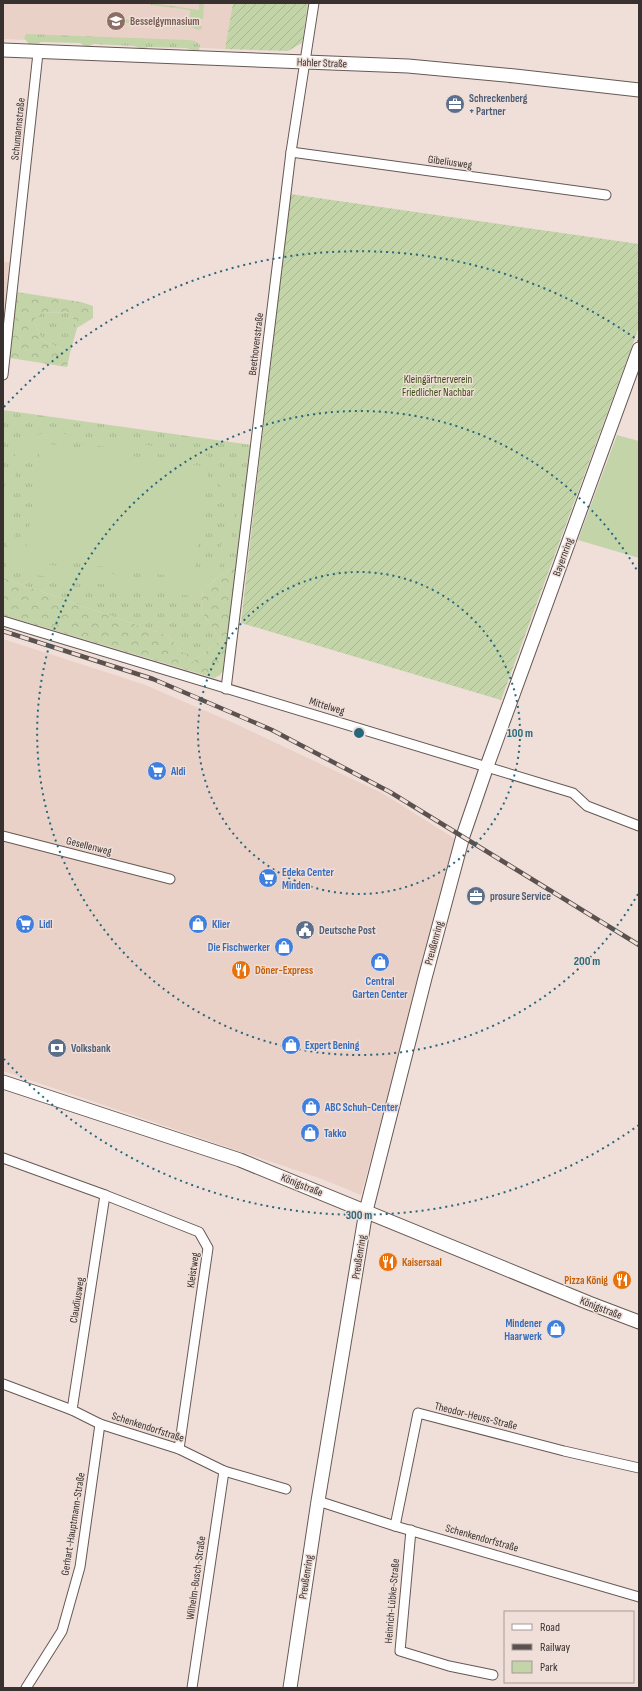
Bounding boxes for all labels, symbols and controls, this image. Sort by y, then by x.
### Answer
school or university icon: Besselgymnasium [105,10,127,32]
place label: Besselgymnasium [130,15,200,28]
street label: Hahler Straße [297,56,347,70]
place label: Schreckenberg + Partner [469,92,528,118]
office icon: Schreckenberg + Partner [444,93,466,115]
street label: Schumannstraße [8,97,28,161]
street label: Gibeliusweg [427,152,473,172]
street label: Beethovenstraße [246,312,266,376]
park label: Kleingärtnerverein Friedlicher Nachbar [402,373,474,399]
street label: Bayernring [550,535,576,578]
street label: Mittelweg [308,694,347,718]
centre of rings [352,726,366,740]
text: 100 m [507,726,533,741]
supermarket icon: Aldi [146,760,168,782]
place label: Aldi [170,765,186,778]
street label: Gesellenweg [65,834,114,858]
place label: Edeka Center Minden [282,866,335,892]
supermarket icon: Edeka Center Minden [257,867,279,889]
office icon: prosure Service [465,885,487,907]
place label: prosure Service [490,890,551,903]
supermarket icon: Lidl [14,913,36,935]
shop icon: Klier [187,913,209,935]
place label: Lidl [39,918,53,931]
place label: Klier [212,918,231,931]
public building icon: Deutsche Post [294,919,316,941]
street label: Preußenring [422,919,446,966]
place label: Deutsche Post [319,924,376,937]
shop icon: Die Fischwerker [273,936,295,958]
place label: Die Fischwerker [208,941,271,954]
shop icon: Central Garten Center [369,951,391,973]
text: 200 m [574,954,600,969]
restaurant icon: Döner-Express [230,959,252,981]
place label: Döner-Express [255,964,313,977]
place label: Central Garten Center [352,975,408,1001]
shop icon: Expert Bening [280,1034,302,1056]
bank icon: Volksbank [46,1037,68,1059]
place label: Expert Bening [305,1039,360,1052]
place label: Volksbank [71,1042,111,1055]
shop icon: ABC Schuh-Center [300,1096,322,1118]
place label: ABC Schuh-Center [324,1101,399,1114]
shop icon: Takko [299,1122,321,1144]
place label: Takko [324,1127,347,1140]
street label: Königstraße [279,1171,325,1199]
text: 300 m [346,1208,372,1223]
street label: Preußenring [349,1233,369,1280]
street label: Kleistweg [184,1251,202,1289]
restaurant icon: Kaisersaal [377,1251,399,1273]
place label: Kaisersaal [402,1256,442,1269]
restaurant icon: Pizza König [611,1269,633,1291]
place label: Pizza König [564,1274,608,1287]
street label: Claudiusweg [67,1275,87,1324]
street label: Königstraße [578,1294,624,1322]
place label: Mindener Haarwerk [504,1317,543,1343]
shop icon: Mindener Haarwerk [545,1318,567,1340]
street label: Theodor-Heuss-Straße [433,1399,519,1433]
street label: Schenkendorfstraße [110,1409,186,1445]
street label: Gerhart-Hauptmann-Straße [58,1472,88,1576]
street label: Schenkendorfstraße [444,1521,520,1555]
street label: Wilhelm-Busch-Straße [184,1535,208,1621]
street label: Preußenring [296,1553,316,1600]
street label: Heinrich-Lübke-Straße [382,1558,402,1644]
legend [504,1611,634,1683]
text: Road [540,1620,560,1635]
text: Railway [540,1640,571,1655]
text: Park [540,1660,558,1675]

